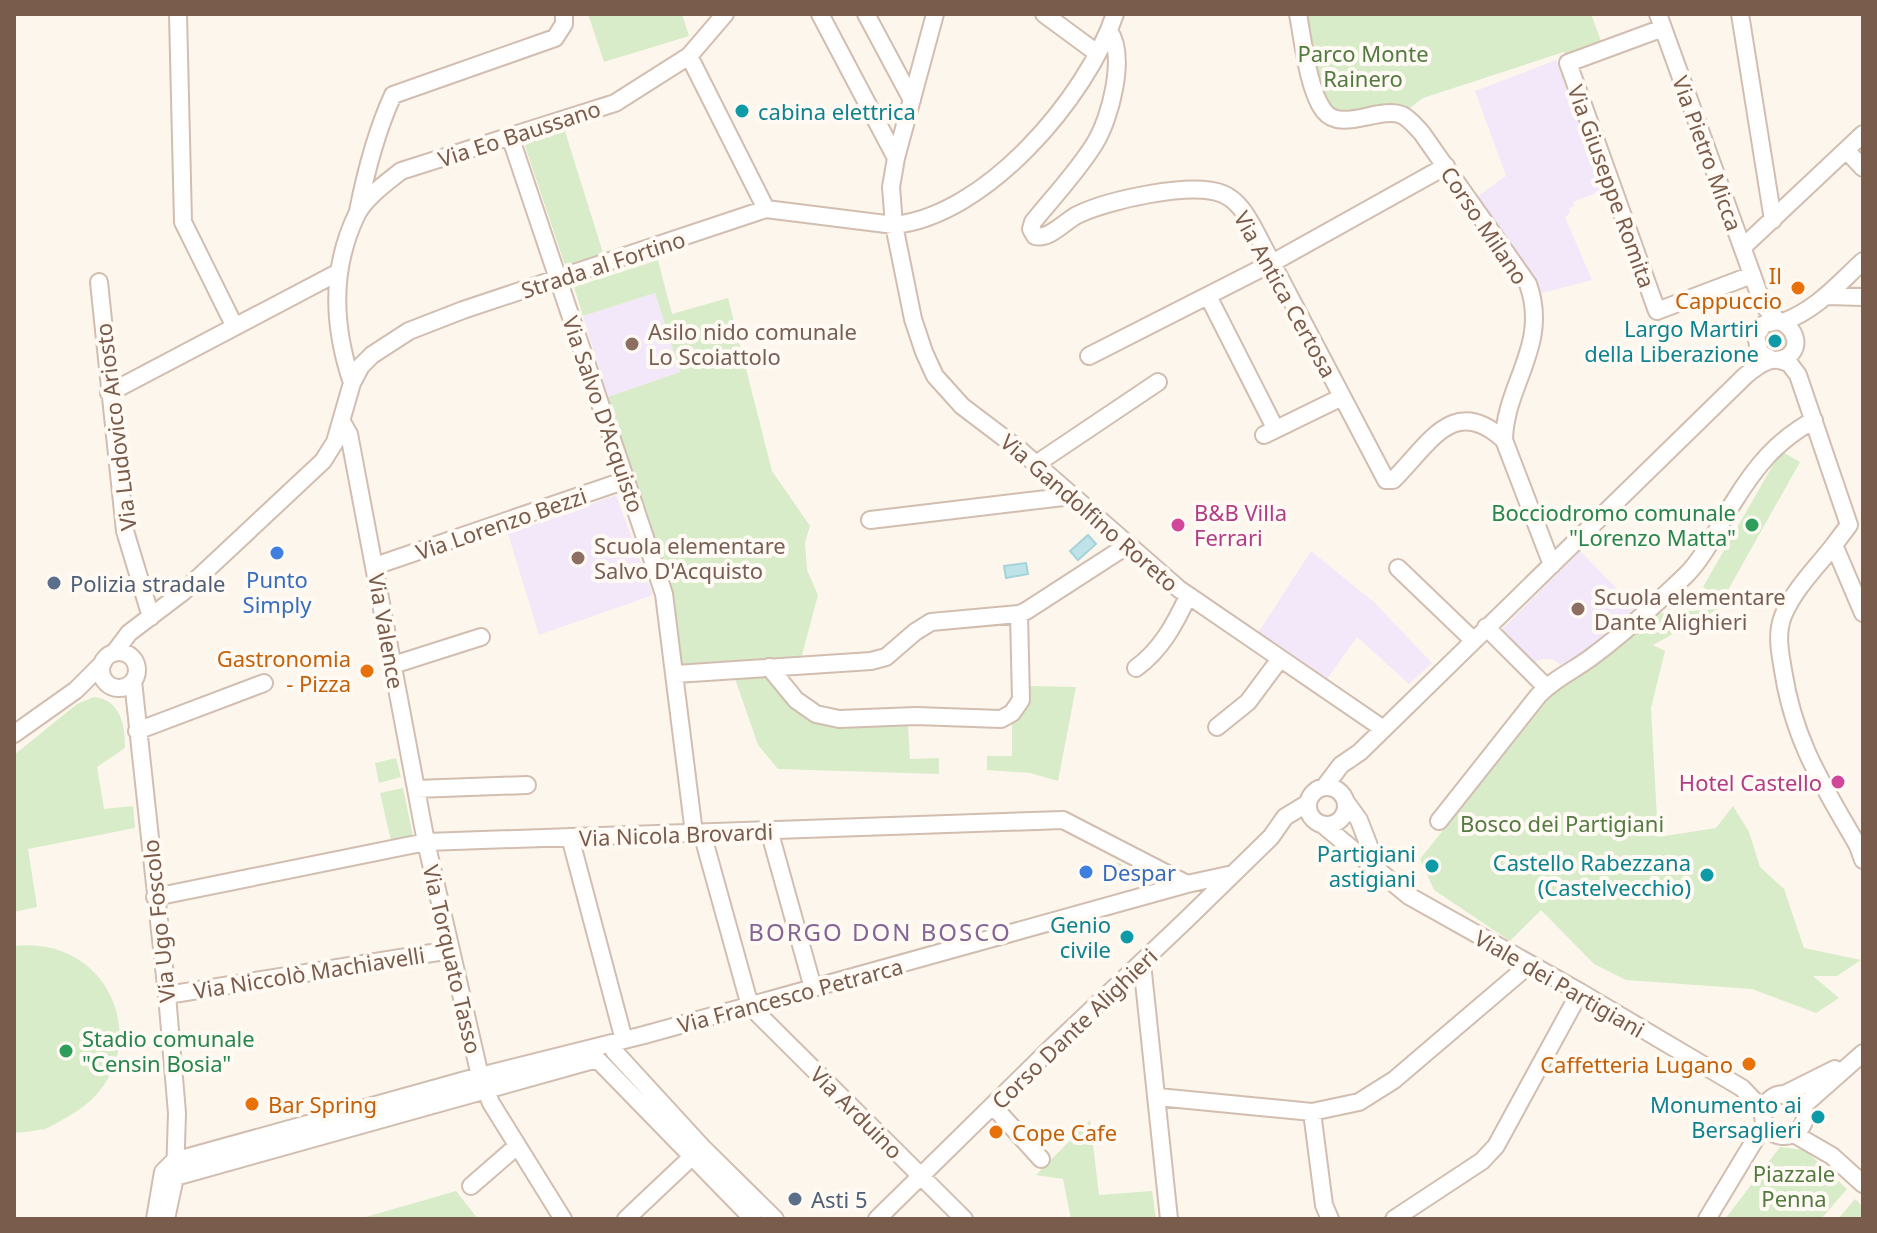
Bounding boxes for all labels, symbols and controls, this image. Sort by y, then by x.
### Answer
park label: Parco Monte Rainero [1297,38,1429,93]
street label: Via Pietro Micca [1666,71,1750,235]
street label: Via Giuseppe Romita [1561,80,1663,292]
street label: Via Eo Baussano [434,93,604,173]
place label: cabina elettrica [758,96,916,126]
marker: cabina elettrica [733,102,751,120]
street label: Corso Milano [1434,160,1536,290]
street label: Via Antica Certosa [1228,205,1344,383]
street label: Strada al Fortino [517,223,689,305]
place label: Il Cappuccio [1675,260,1782,315]
marker: Il Cappuccio [1789,279,1807,297]
street label: Via Salvo D'Acquisto [556,312,652,516]
place label: Largo Martiri della Liberazione [1584,313,1759,368]
place label: Asilo nido comunale Lo Scoiattolo [648,316,857,371]
street label: Via Ludovico Ariosto [87,322,143,532]
marker: Largo Martiri della Liberazione [1766,332,1784,350]
marker: Asilo nido comunale Lo Scoiattolo [623,335,641,353]
street label: Via Gandolfino Roreto [995,426,1185,598]
street label: Via Lorenzo Bezzi [412,480,590,566]
place label: B&B Villa Ferrari [1194,497,1287,552]
place label: Bocciodromo comunale "Lorenzo Matta" [1491,497,1736,552]
marker: B&B Villa Ferrari [1169,516,1187,534]
marker: Bocciodromo comunale "Lorenzo Matta" [1743,516,1761,534]
place label: Scuola elementare Salvo D'Acquisto [594,530,786,585]
marker: Punto Simply [268,544,286,562]
marker: Scuola elementare Salvo D'Acquisto [569,549,587,567]
place label: Punto Simply [243,564,312,619]
place label: Polizia stradale [70,568,225,598]
street label: Via Valence [362,571,412,691]
marker: Polizia stradale [45,574,63,592]
place label: Scuola elementare Dante Alighieri [1594,581,1786,636]
marker: Scuola elementare Dante Alighieri [1569,600,1587,618]
place label: Gastronomia - Pizza [217,643,351,698]
marker: Gastronomia - Pizza [358,662,376,680]
place label: Hotel Castello [1679,767,1822,797]
marker: Hotel Castello [1829,773,1847,791]
park label: Bosco dei Partigiani [1460,808,1664,838]
street label: Via Nicola Brovardi [578,816,774,852]
street label: Via Ugo Foscolo [135,838,181,1004]
place label: Partigiani astigiani [1317,838,1416,893]
place label: Castello Rabezzana (Castelvecchio) [1493,847,1691,902]
place label: Despar [1102,857,1176,887]
marker: Partigiani astigiani [1423,857,1441,875]
street label: Via Torquato Tasso [417,861,489,1057]
marker: Despar [1077,863,1095,881]
marker: Castello Rabezzana (Castelvecchio) [1698,866,1716,884]
place label: Genio civile [1050,909,1111,964]
district label: BORGO DON BOSCO [748,915,1012,948]
street label: Viale dei Partigiani [1470,922,1650,1044]
marker: Genio civile [1118,928,1136,946]
street label: Via Niccolò Machiavelli [191,939,427,1005]
street label: Corso Dante Alighieri [985,941,1163,1115]
street label: Via Francesco Petrarca [674,950,906,1040]
place label: Stadio comunale "Censin Bosia" [82,1023,255,1078]
marker: Stadio comunale "Censin Bosia" [57,1042,75,1060]
place label: Caffetteria Lugano [1540,1049,1733,1079]
marker: Caffetteria Lugano [1740,1055,1758,1073]
street label: Via Arduino [804,1059,910,1165]
place label: Bar Spring [268,1089,377,1119]
place label: Monumento ai Bersaglieri [1650,1089,1802,1144]
marker: Bar Spring [243,1095,261,1113]
marker: Monumento ai Bersaglieri [1809,1108,1827,1126]
place label: Cope Cafe [1012,1117,1117,1147]
marker: Cope Cafe [987,1123,1005,1141]
park label: Piazzale Penna [1753,1158,1835,1213]
place label: Asti 5 [811,1184,868,1214]
marker: Asti 5 [786,1190,804,1208]

